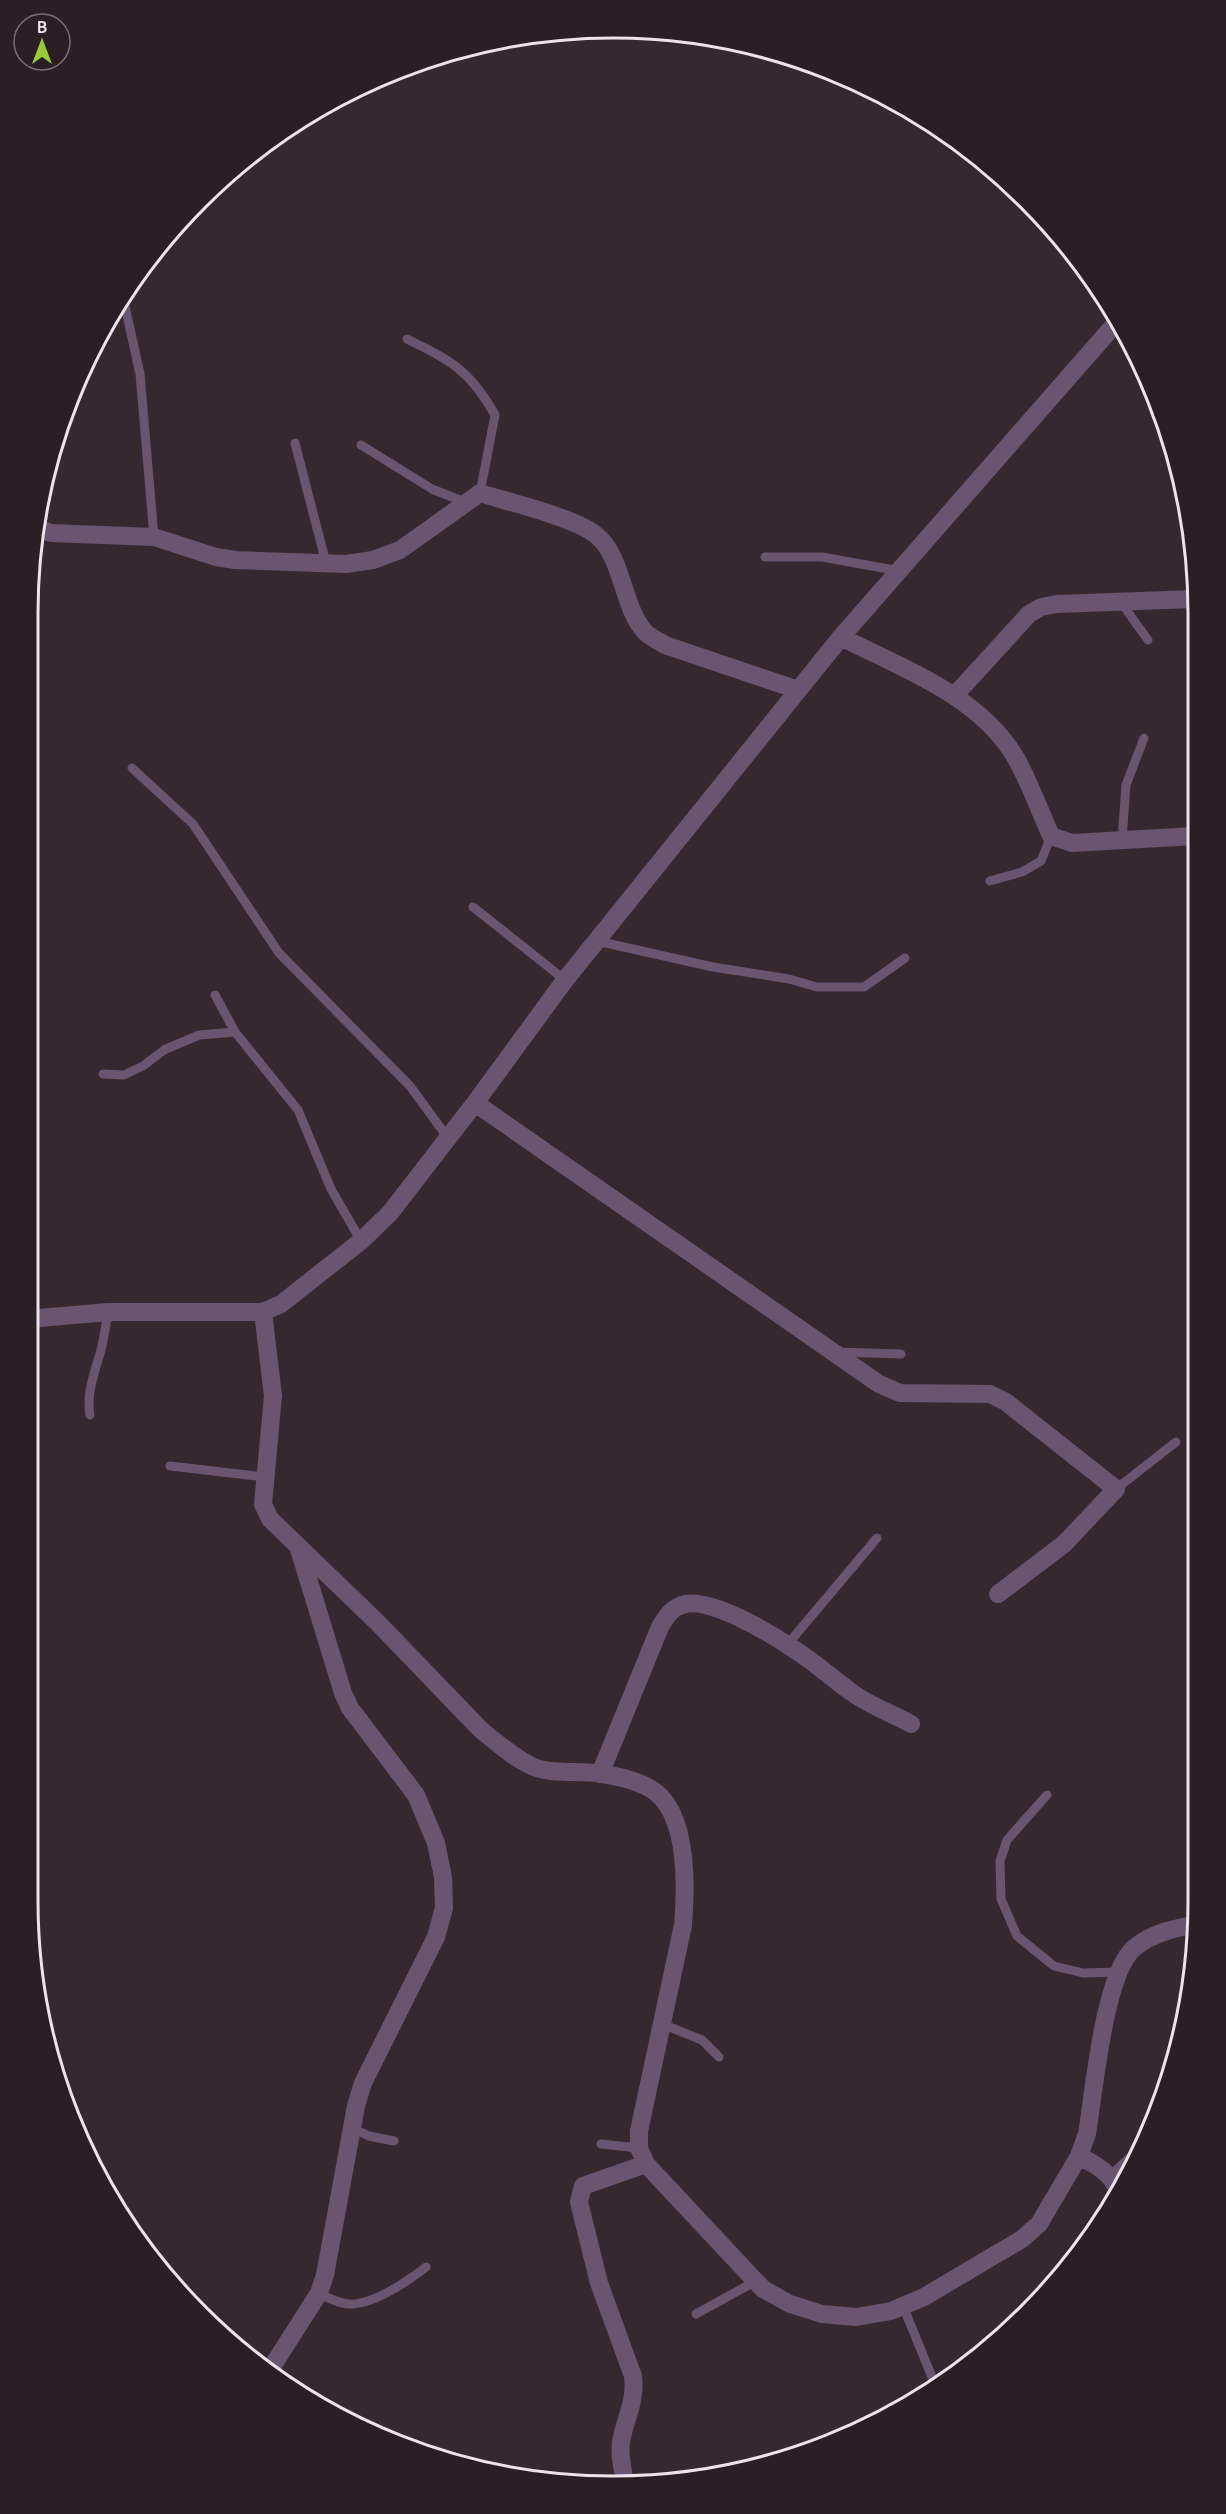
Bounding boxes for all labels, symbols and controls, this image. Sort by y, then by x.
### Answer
north arrow [12,12,72,72]
text: B [37,18,47,36]

